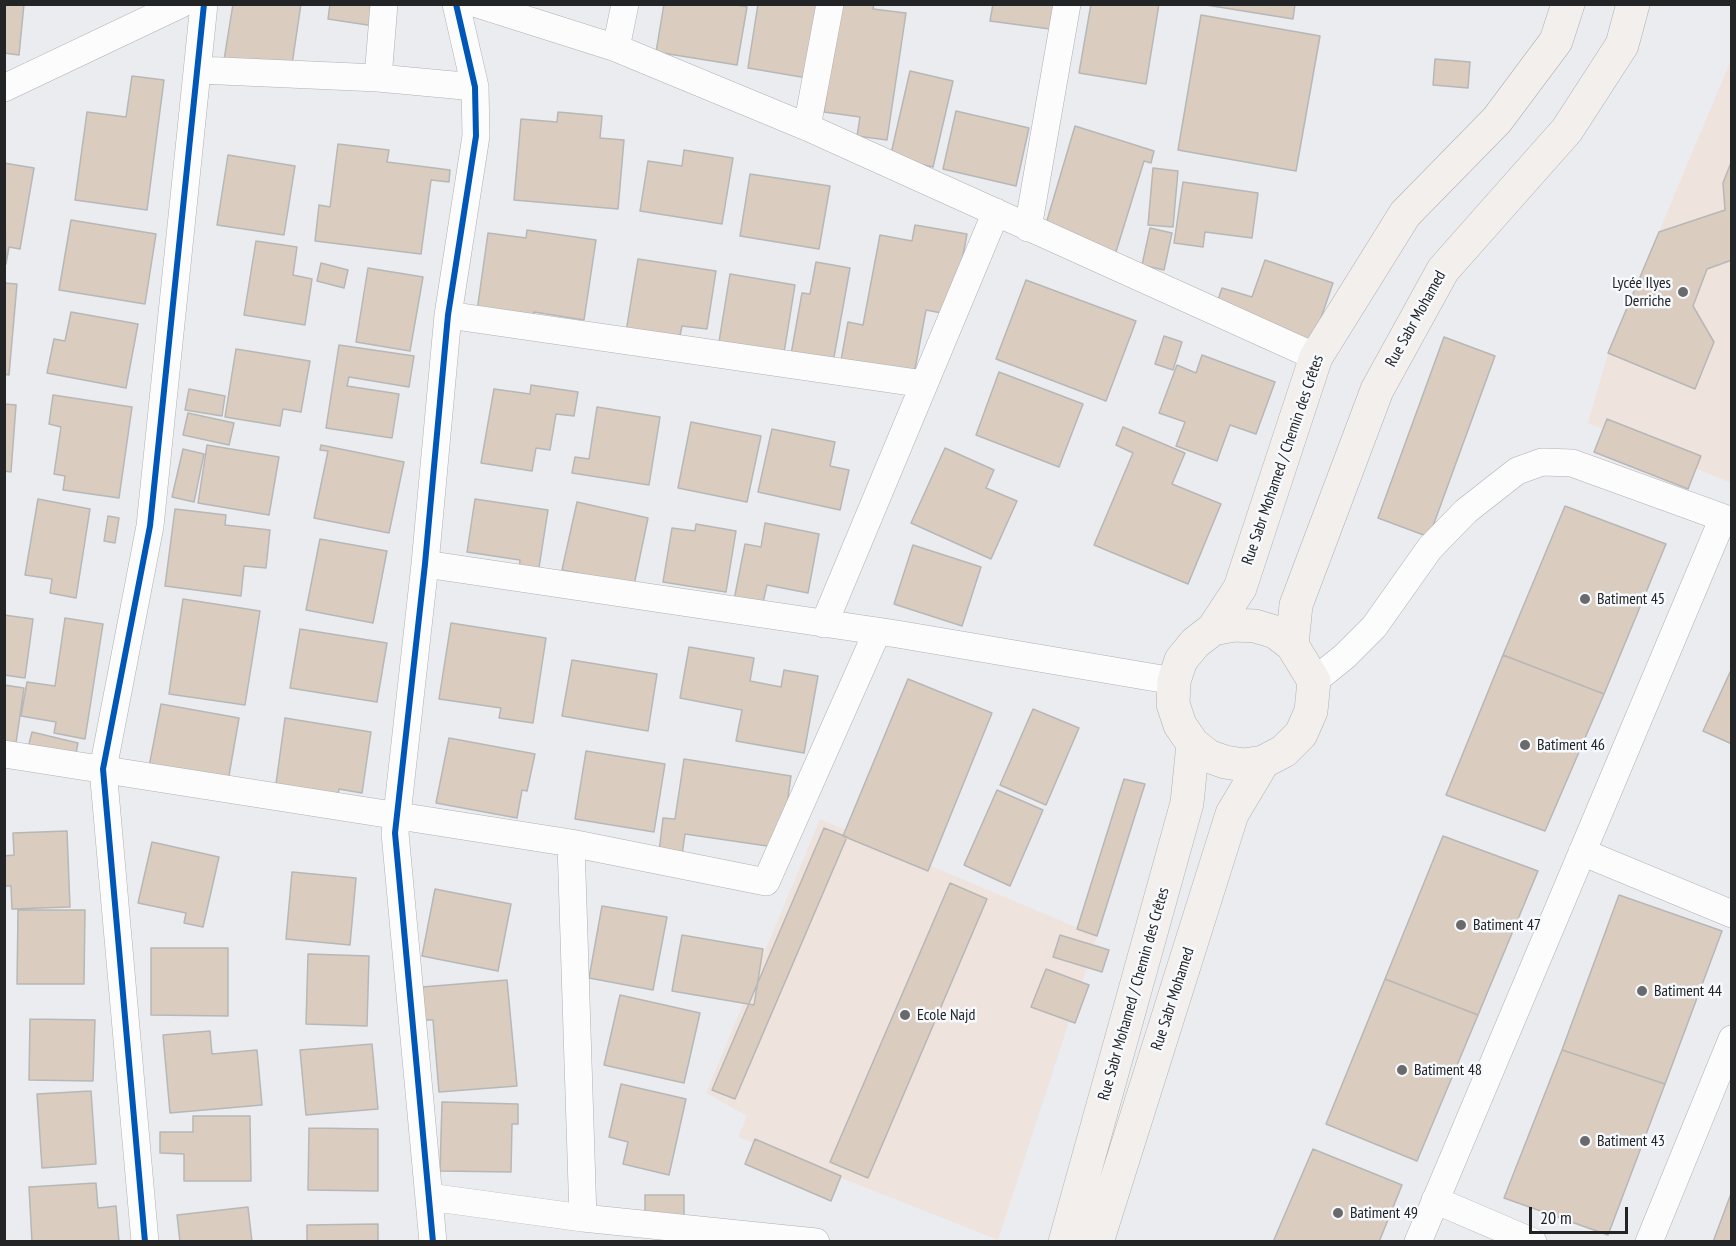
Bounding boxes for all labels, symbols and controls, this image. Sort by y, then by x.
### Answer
street label: Rue Sabr Mohamed [1382,268,1450,370]
place label: Lycée Ilyes Derriche [1612,273,1671,311]
marker: Lycée Ilyes Derriche [1676,285,1690,299]
street label: Rue Sabr Mohamed / Chemin des Crêtes [1238,353,1328,567]
place label: Batiment 45 [1597,589,1665,609]
marker: Batiment 45 [1578,592,1592,606]
place label: Batiment 46 [1537,735,1605,755]
marker: Batiment 46 [1518,738,1532,752]
street label: Rue Sabr Mohamed / Chemin des Crêtes [1094,885,1174,1103]
place label: Batiment 47 [1473,915,1541,935]
marker: Batiment 47 [1454,918,1468,932]
street label: Rue Sabr Mohamed [1147,945,1199,1053]
place label: Batiment 44 [1654,981,1722,1001]
marker: Batiment 44 [1635,984,1649,998]
place label: Ecole Najd [917,1005,975,1025]
marker: Ecole Najd [898,1008,912,1022]
place label: Batiment 48 [1414,1060,1482,1080]
marker: Batiment 48 [1395,1063,1409,1077]
place label: Batiment 43 [1597,1131,1665,1151]
marker: Batiment 43 [1578,1134,1592,1148]
scale bar [1532,1195,1631,1233]
place label: Batiment 49 [1350,1203,1418,1223]
marker: Batiment 49 [1331,1206,1345,1220]
text: 20 m [1540,1206,1572,1229]

